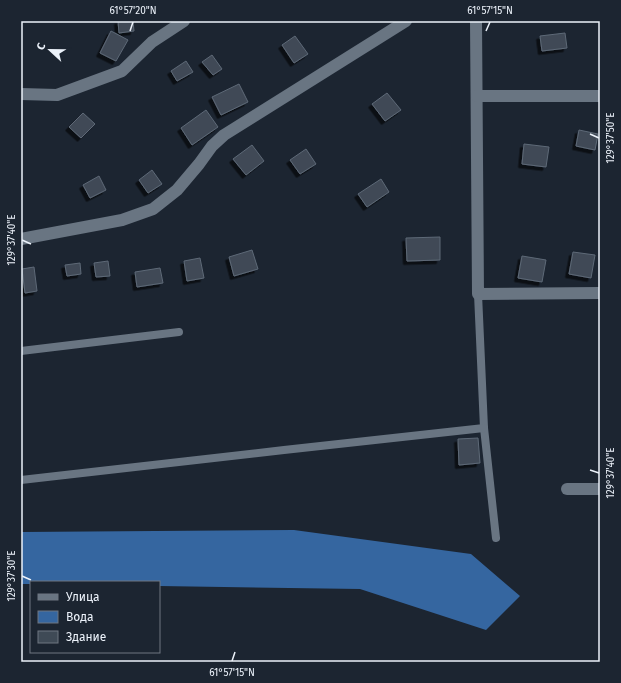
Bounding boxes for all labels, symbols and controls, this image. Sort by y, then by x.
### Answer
text: 61°57'20"N [109,5,157,17]
text: 61°57'15"N [467,5,513,17]
north arrow [30,30,70,70]
text: С [34,40,49,52]
text: 129°37'50"E [605,112,617,164]
text: 129°37'40"E [6,214,18,266]
text: 129°37'40"E [605,447,617,499]
text: 129°37'30"E [6,550,18,602]
legend [30,581,160,653]
text: Улица [66,590,100,604]
text: Вода [66,610,93,624]
text: Здание [66,630,106,644]
text: 61°57'15"N [209,667,255,679]

